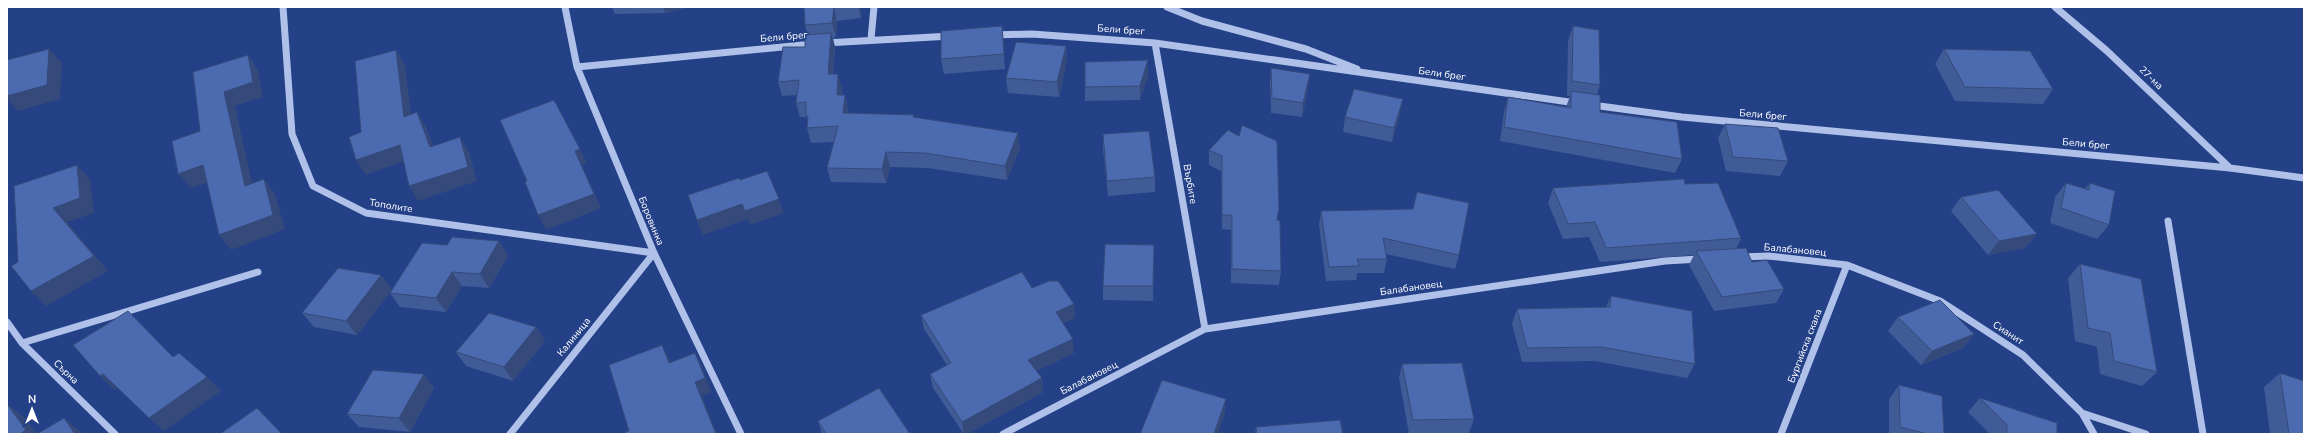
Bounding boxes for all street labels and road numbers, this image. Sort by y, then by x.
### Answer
street label: Бели брег [1097,21,1146,39]
street label: Бели брег [760,28,809,46]
street label: 27-ма [2136,63,2166,93]
street label: Бели брег [1417,64,1467,84]
street label: Бели брег [1739,106,1788,124]
street label: Бели брег [2062,135,2111,153]
street label: Върбите [1180,163,1200,205]
street label: Боровинка [635,194,667,248]
street label: Тополите [368,196,414,216]
street label: Балабановец [1763,240,1827,260]
street label: Балабановец [1379,277,1443,299]
street label: Бургийска скала [1784,307,1826,385]
street label: Калиница [554,315,594,359]
street label: Сианит [1990,318,2027,348]
street label: Сърна [50,357,82,387]
street label: Балабановец [1058,358,1120,398]

